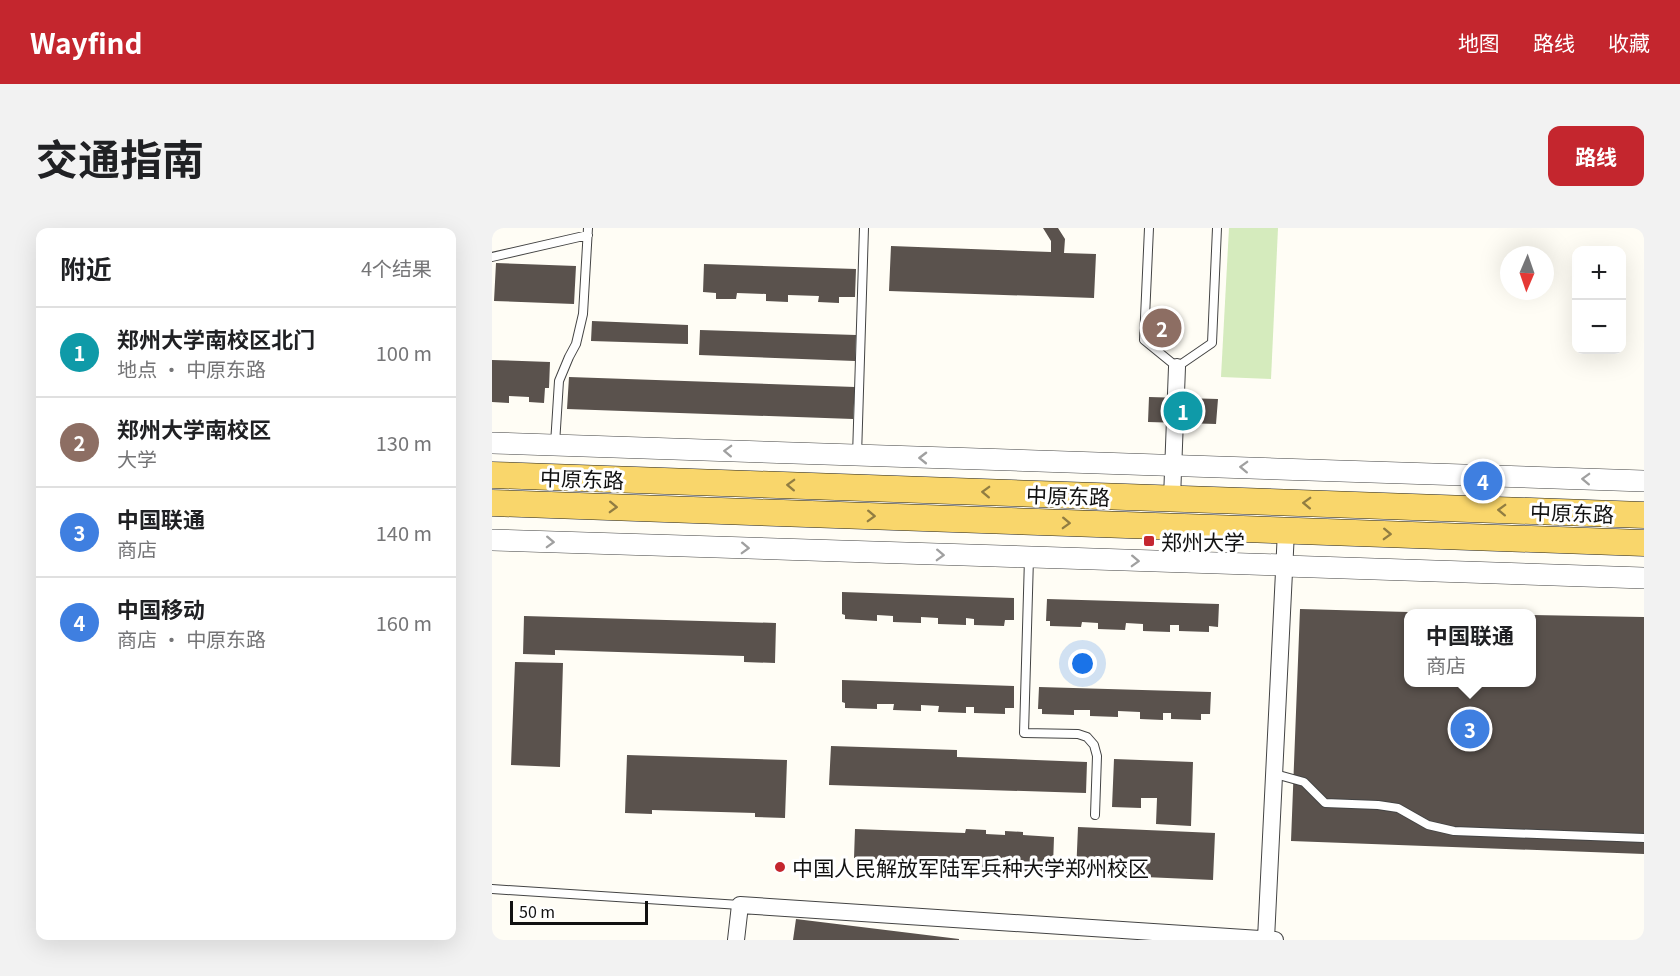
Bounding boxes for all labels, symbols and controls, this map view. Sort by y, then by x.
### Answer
text: Wayfind [30,22,143,62]
text: 地图 [1458,27,1500,57]
text: 路线 [1533,27,1575,57]
text: 收藏 [1608,27,1650,57]
text: 交通指南 [36,126,204,187]
button: 路线 [1548,126,1644,186]
north arrow [1500,246,1554,300]
map controls [1572,246,1626,354]
button: + [1572,246,1626,300]
text: 附近 [60,249,112,286]
text: 4个结果 [361,253,432,282]
button: − [1572,300,1626,354]
pin: 2 [1142,306,1182,350]
text: 郑州大学南校区北门 [117,322,315,354]
text: 1 [74,338,85,367]
text: 100 m [376,338,432,367]
text: 地点 · 中原东路 [117,354,266,383]
pin: 1 [1164,388,1202,434]
text: 郑州大学南校区 [117,412,271,444]
text: 2 [74,428,85,457]
text: 130 m [376,428,432,457]
text: 大学 [117,444,157,473]
one-way arrow [723,445,732,458]
one-way arrow [918,452,927,464]
pin: 4 [1464,458,1502,504]
one-way arrow [1239,460,1248,473]
street label: 中原东路 [540,462,624,494]
one-way arrow [1581,473,1590,485]
one-way arrow [787,479,796,491]
street label: 中原东路 [1026,479,1110,511]
one-way arrow [981,485,990,498]
street label: 中原东路 [1530,496,1614,528]
one-way arrow [1302,497,1311,509]
one-way arrow [609,501,618,514]
text: 中国联通 [117,502,205,534]
one-way arrow [1497,503,1506,516]
one-way arrow [867,510,876,523]
one-way arrow [1062,517,1071,529]
text: 3 [74,518,85,547]
text: 140 m [376,518,432,547]
place label: 郑州大学 [1161,526,1245,556]
one-way arrow [1382,528,1391,540]
text: 商店 [117,534,157,563]
marker: 郑州大学 [1142,534,1156,548]
one-way arrow [546,536,555,548]
one-way arrow [741,542,750,555]
one-way arrow [936,548,945,561]
one-way arrow [1131,554,1140,567]
text: 中国移动 [117,592,205,624]
text: 4 [74,608,85,637]
text: 160 m [376,608,432,637]
popup [1404,609,1536,687]
text: 中国联通 [1426,618,1514,650]
text: 商店 · 中原东路 [117,624,266,653]
your location [1068,649,1097,678]
text: 商店 [1426,650,1466,679]
pin: 3 [1450,706,1490,752]
place label: 中国人民解放军陆军兵种大学郑州校区 [792,852,1149,882]
marker: 中国人民解放军陆军兵种大学郑州校区 [773,860,787,874]
scale bar [510,898,648,926]
text: 50 m [519,899,555,923]

